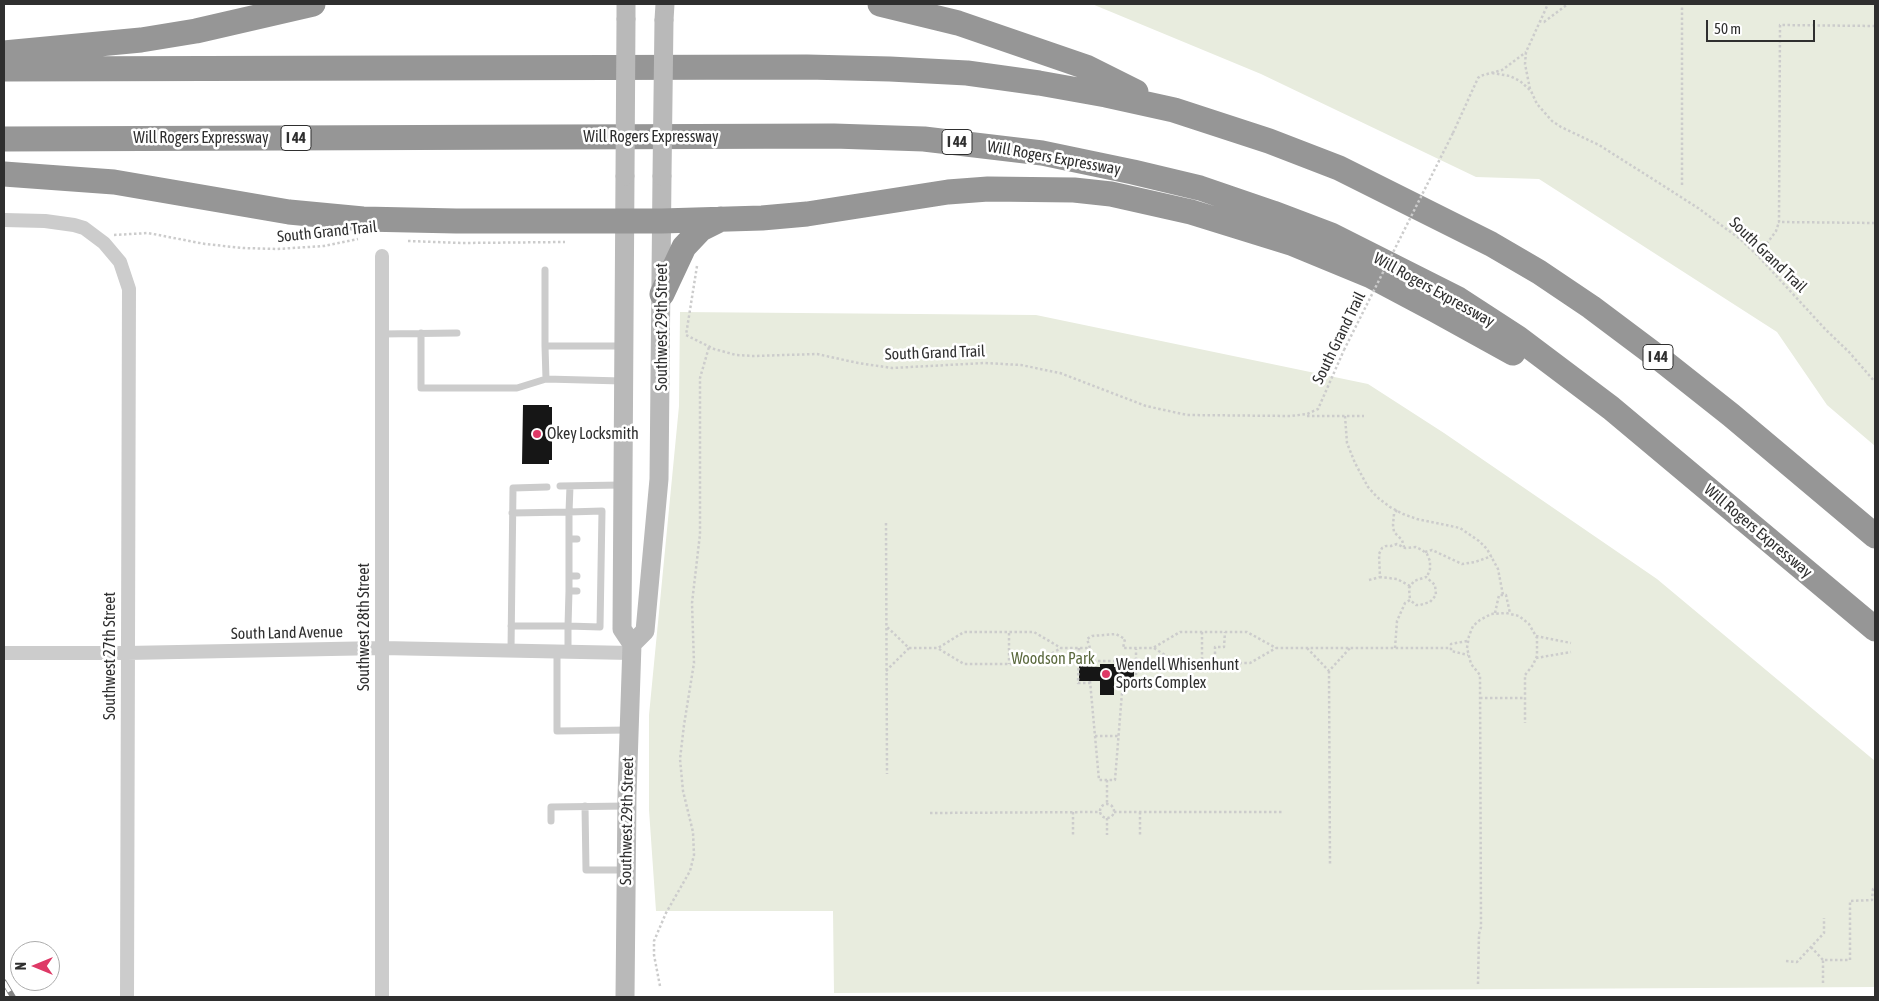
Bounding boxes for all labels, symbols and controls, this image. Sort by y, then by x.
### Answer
scale bar [1709,10,1818,42]
text: 50 m [1714,20,1741,37]
road number: I 44 [281,126,311,150]
street label: Will Rogers Expressway [583,127,719,147]
street label: Will Rogers Expressway [133,128,269,148]
road number: I 44 [942,130,972,154]
street label: Will Rogers Expressway [986,137,1122,179]
street label: South Grand Trail [1725,213,1811,297]
street label: South Grand Trail [276,217,378,247]
street label: Will Rogers Expressway [1370,249,1498,331]
street label: Southwest 29th Street [652,263,672,391]
street label: South Grand Trail [1308,289,1370,387]
street label: South Grand Trail [885,342,985,364]
road number: I 44 [1643,344,1673,370]
place label: Okey Locksmith [547,424,639,444]
marker: Okey Locksmith [531,428,543,440]
street label: Will Rogers Expressway [1700,480,1816,582]
street label: Southwest 28th Street [354,563,374,691]
street label: Southwest 27th Street [100,592,120,720]
street label: South Land Avenue [231,622,343,644]
park label: Woodson Park [1011,649,1095,669]
place label: Wendell Whisenhunt Sports Complex [1116,655,1239,693]
marker: Wendell Whisenhunt Sports Complex [1100,668,1112,680]
street label: Southwest 29th Street [616,757,638,885]
north arrow [10,941,60,991]
text: N [13,962,29,970]

